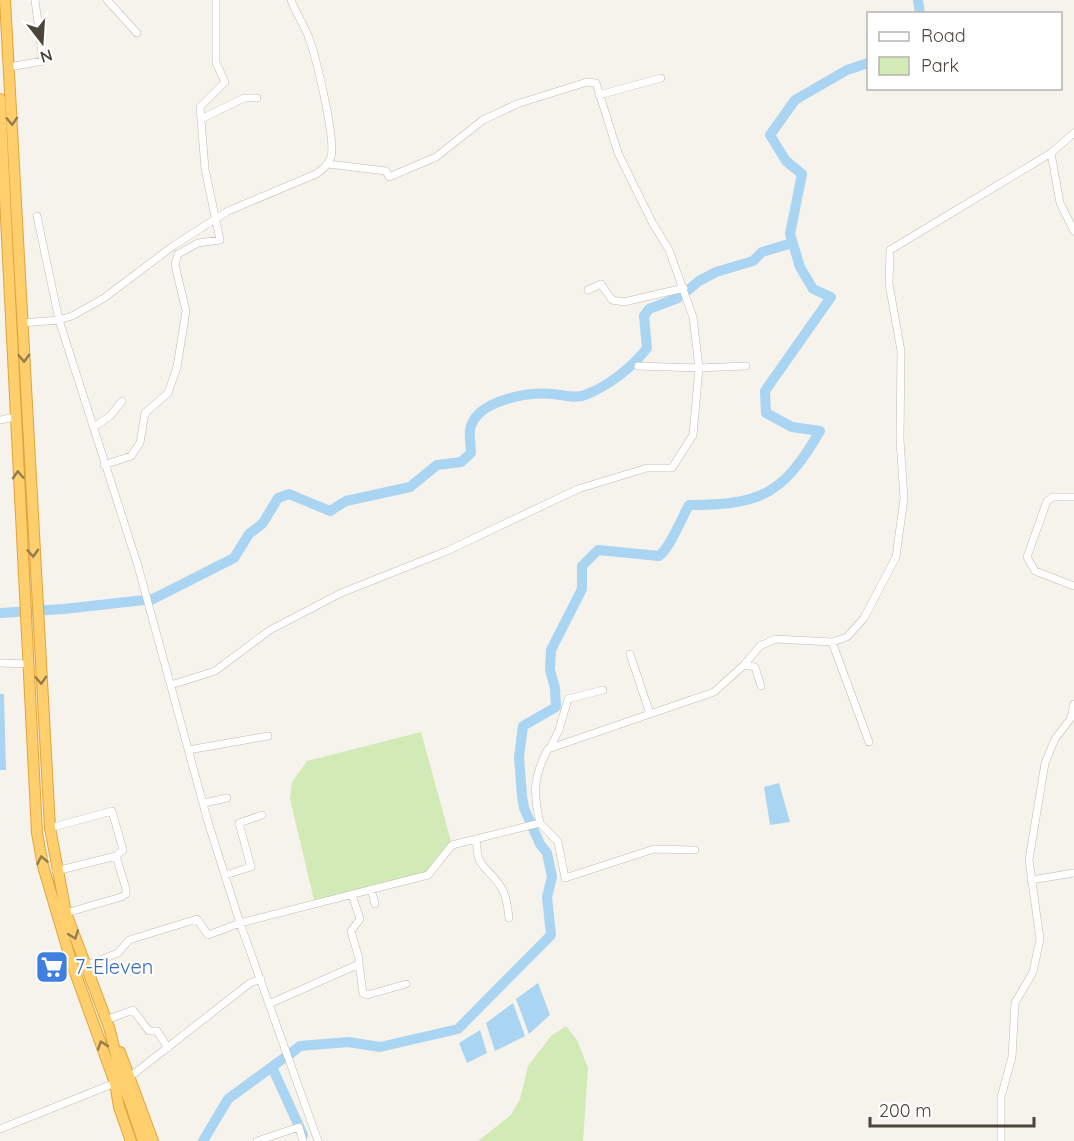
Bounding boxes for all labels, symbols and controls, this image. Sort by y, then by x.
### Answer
north arrow [12,12,72,72]
legend [867,12,1062,90]
text: Road [921,24,966,47]
text: N [38,45,55,68]
text: Park [921,54,959,77]
one-way arrow [5,117,18,126]
one-way arrow [17,353,30,362]
one-way arrow [11,470,24,479]
one-way arrow [27,548,40,557]
one-way arrow [34,676,47,685]
one-way arrow [36,855,49,865]
one-way arrow [67,929,80,940]
supermarket icon: 7-Eleven [34,949,70,985]
place label: 7-Eleven [75,954,153,979]
one-way arrow [97,1040,110,1051]
scale bar [870,1090,1034,1128]
text: 200 m [879,1099,932,1122]

